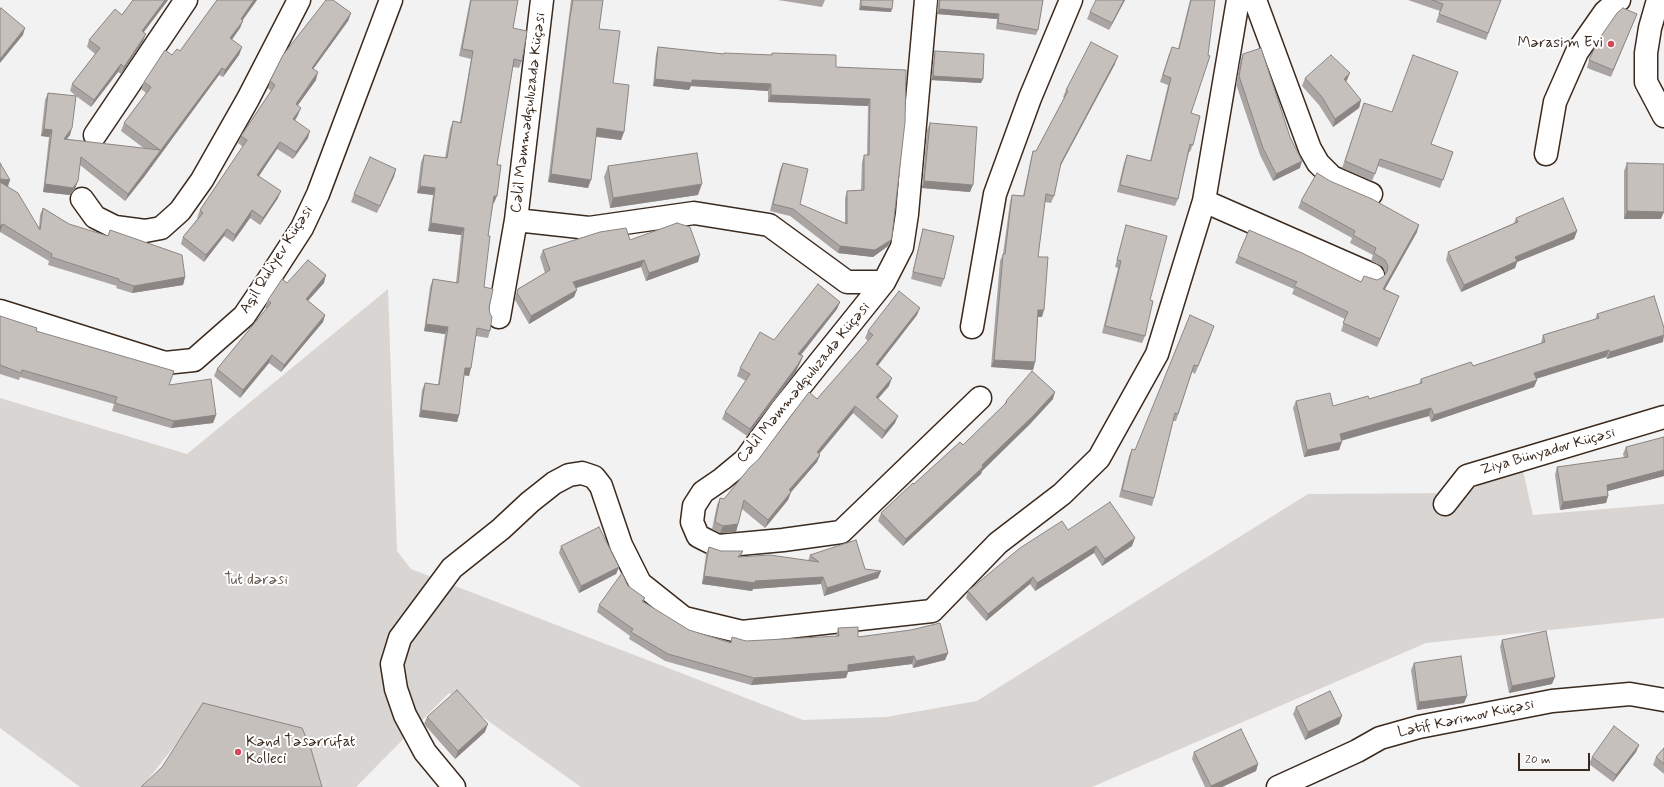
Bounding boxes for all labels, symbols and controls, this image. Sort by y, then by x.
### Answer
street label: Cəlil Məmmədquluzadə Küçəsi [508,12,550,214]
place label: Mərasim Evi [1517,35,1603,53]
marker: Mərasim Evi [1606,39,1616,49]
street label: Aqil Quliyev Küçəsi [236,203,318,317]
street label: Cəlil Məmmədquluzadə Küçəsi [734,299,874,467]
street label: Ziya Bünyadov Küçəsi [1479,424,1617,480]
park label: Tut dərəsi [224,572,288,590]
street label: Lətif Kərimov Küçəsi [1396,696,1536,742]
place label: Kənd Təsərrüfat Kolleci [246,734,355,769]
scale bar [1520,745,1592,771]
marker: Kənd Təsərrüfat Kolleci [233,747,243,757]
text: 20 m [1525,752,1551,768]

